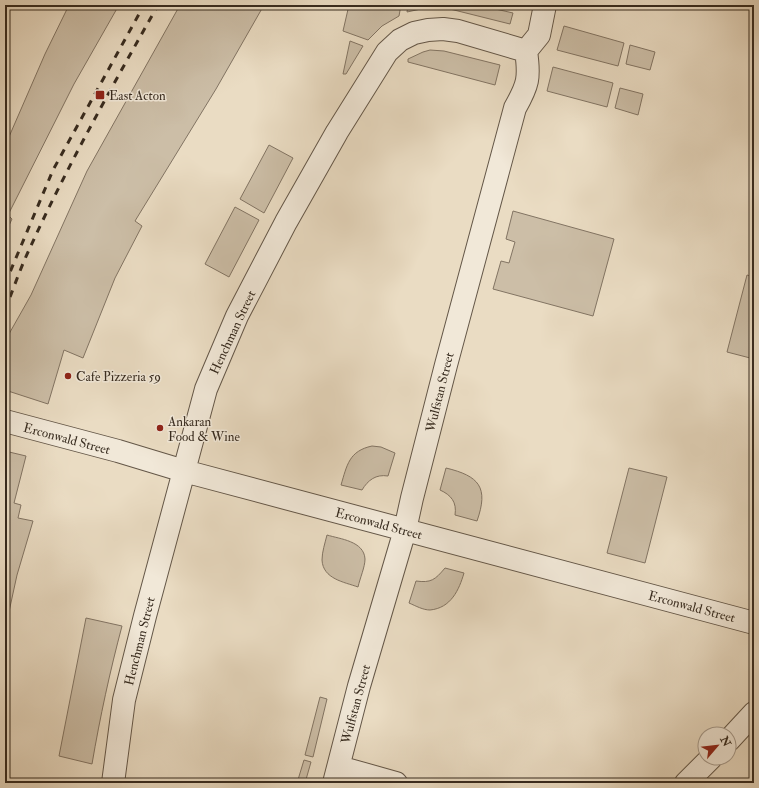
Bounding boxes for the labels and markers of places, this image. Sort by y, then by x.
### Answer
place label: East Acton [109,88,166,104]
marker: East Acton [94,89,106,101]
place label: Cafe Pizzeria 59 [76,369,161,385]
marker: Cafe Pizzeria 59 [63,371,73,381]
place label: Ankaran Food & Wine [167,414,240,445]
marker: Ankaran Food & Wine [155,423,165,433]

